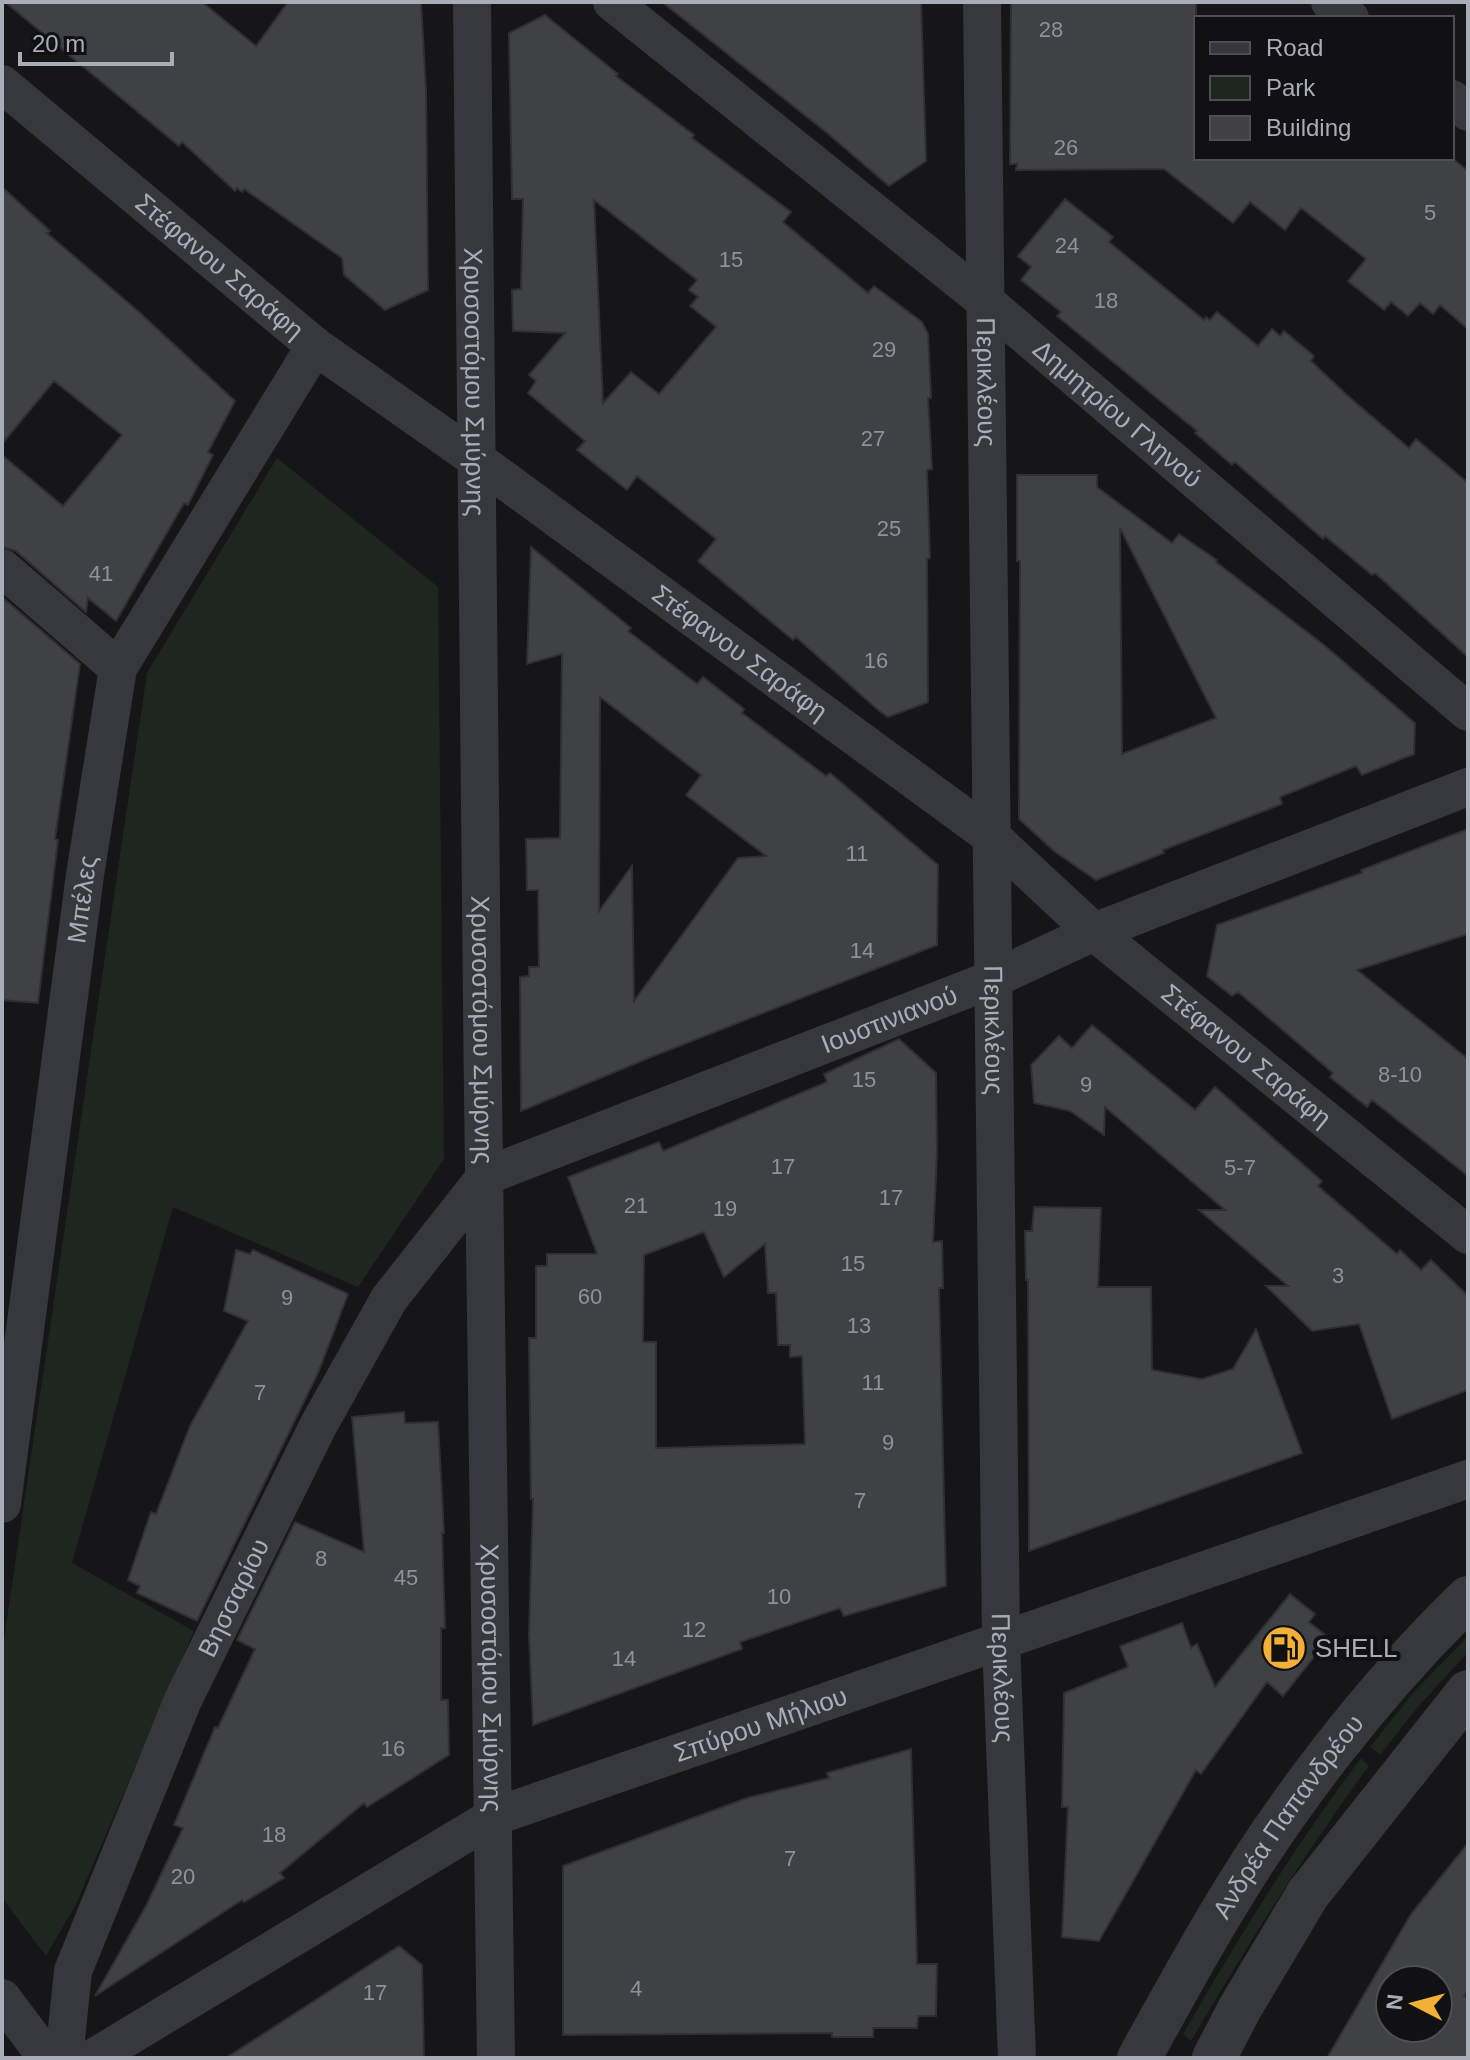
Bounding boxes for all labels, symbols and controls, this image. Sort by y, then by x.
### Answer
scale bar [20,16,172,66]
legend [1194,16,1454,160]
house number: 28 [1039,17,1063,42]
text: 20 m [32,30,85,57]
text: Road [1266,34,1323,61]
text: Park [1266,74,1316,101]
text: Building [1266,114,1351,141]
house number: 26 [1054,135,1078,160]
street label: Στέφανου Σαράφη [130,187,310,345]
house number: 5 [1424,200,1436,225]
house number: 24 [1055,233,1079,258]
house number: 15 [719,247,743,272]
street label: Χρυσοστόμου Σμύρνης [458,248,491,516]
house number: 18 [1094,288,1118,313]
street label: Περικλέους [971,317,1002,447]
street label: Δημητρίου Γληνού [1027,334,1208,494]
house number: 29 [872,337,896,362]
house number: 27 [861,426,885,451]
house number: 25 [877,516,901,541]
house number: 41 [89,561,113,586]
street label: Στέφανου Σαράφη [646,578,833,726]
house number: 16 [864,648,888,673]
house number: 11 [846,841,868,866]
street label: Μπέλες [61,853,103,945]
street label: Χρυσοστόμου Σμύρνης [465,895,499,1164]
house number: 14 [850,938,874,963]
street label: Περικλέους [978,965,1010,1095]
street label: Στέφανου Σαράφη [1155,978,1337,1133]
street label: Ιουστινιανού [817,979,961,1059]
house number: 8-10 [1378,1062,1422,1087]
house number: 15 [852,1067,876,1092]
house number: 9 [1080,1072,1092,1097]
house number: 17 [771,1154,795,1179]
house number: 5-7 [1224,1155,1256,1180]
house number: 17 [879,1185,903,1210]
house number: 21 [624,1193,648,1218]
house number: 19 [713,1196,737,1221]
house number: 15 [841,1251,865,1276]
house number: 3 [1332,1263,1344,1288]
house number: 60 [578,1284,602,1309]
house number: 9 [281,1285,293,1310]
house number: 13 [847,1313,871,1338]
house number: 11 [862,1370,884,1395]
house number: 7 [254,1380,266,1405]
house number: 9 [882,1430,894,1455]
house number: 7 [854,1488,866,1513]
street label: Βησσαρίου [192,1534,275,1662]
street label: Χρυσοστόμου Σμύρνης [475,1543,508,1812]
house number: 8 [315,1546,327,1571]
house number: 45 [394,1565,418,1590]
house number: 10 [767,1584,791,1609]
street label: Περικλέους [986,1613,1020,1743]
house number: 12 [682,1617,706,1642]
fuel station icon: SHELL [1260,1624,1308,1672]
place label: SHELL [1315,1633,1397,1663]
house number: 14 [612,1646,636,1671]
street label: Σπύρου Μήλιου [670,1680,851,1768]
street label: Ανδρέα Παπανδρέου [1206,1709,1370,1924]
house number: 16 [381,1736,405,1761]
house number: 18 [262,1822,286,1847]
house number: 7 [784,1846,796,1871]
house number: 20 [171,1864,195,1889]
north arrow [1374,1964,1454,2044]
house number: 4 [630,1976,642,2001]
house number: 17 [363,1980,387,2005]
text: N [1381,1993,1408,2011]

